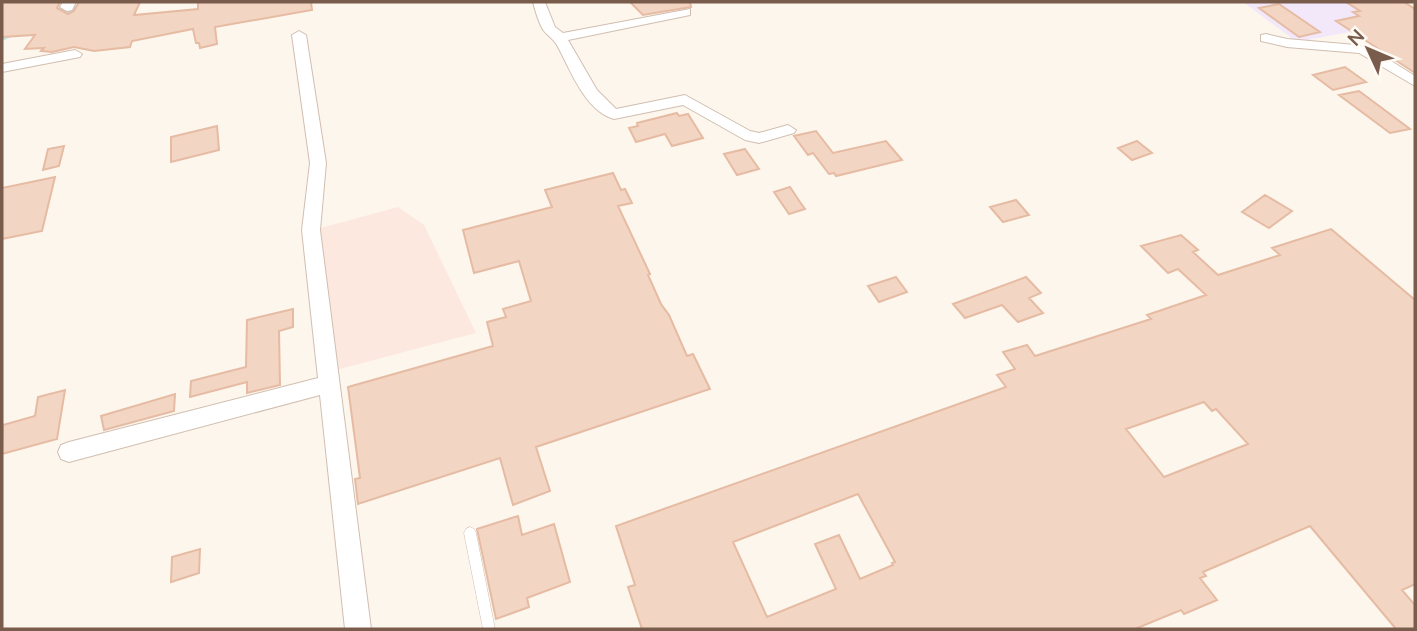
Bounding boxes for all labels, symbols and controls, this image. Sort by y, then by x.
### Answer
north arrow [1333,14,1403,84]
text: N [1342,24,1371,52]

